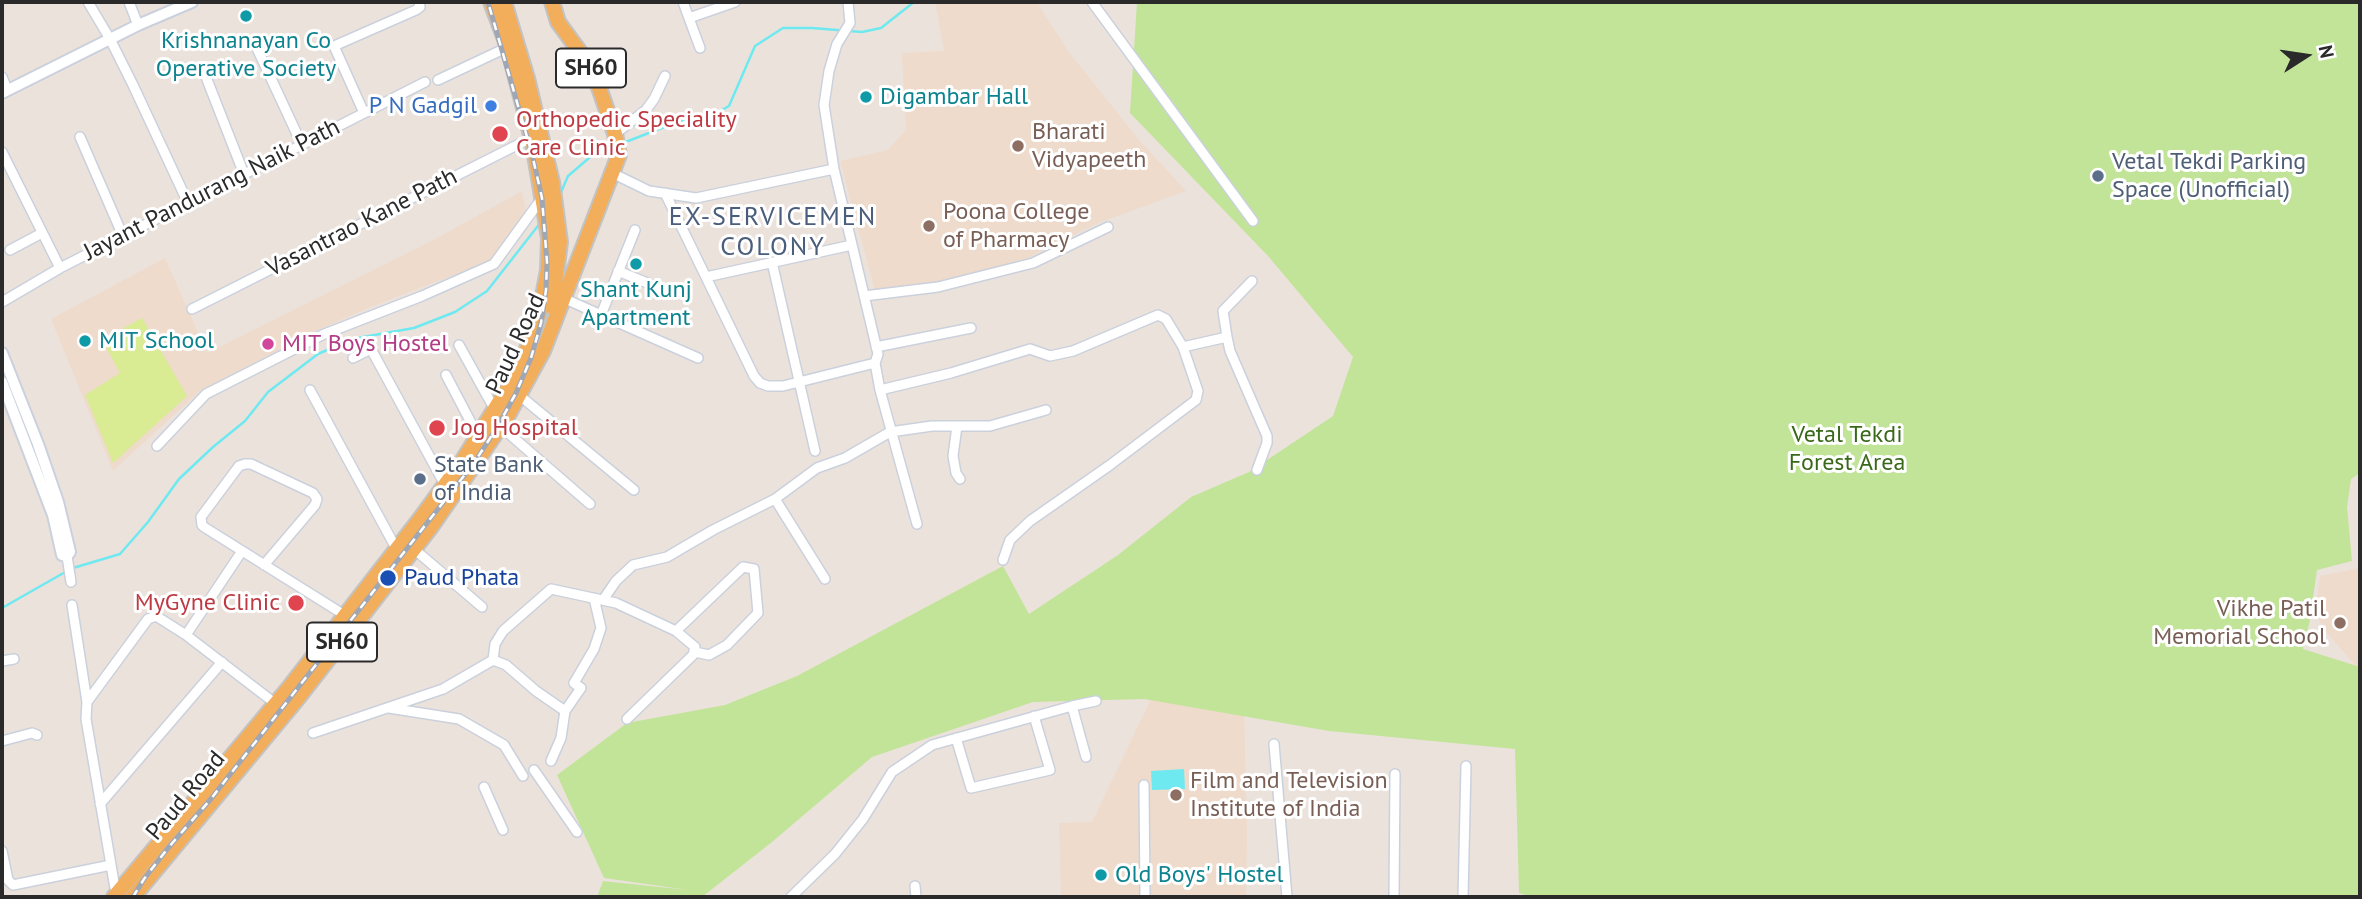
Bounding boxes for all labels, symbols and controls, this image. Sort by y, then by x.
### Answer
marker: Krishnanayan Co Operative Society [238,8,254,24]
north arrow [2271,21,2341,91]
place label: Krishnanayan Co Operative Society [156,27,336,83]
text: N [2314,43,2340,60]
road number: SH60 [556,48,626,88]
place label: Digambar Hall [880,83,1028,111]
marker: Digambar Hall [858,89,874,105]
place label: P N Gadgil [369,92,477,120]
marker: P N Gadgil [483,98,499,114]
place label: Orthopedic Speciality Care Clinic [516,106,737,162]
street label: Jayant Pandurang Naik Path [79,113,345,267]
place label: Bharati Vidyapeeth [1032,118,1146,174]
marker: Orthopedic Speciality Care Clinic [490,124,510,144]
marker: Bharati Vidyapeeth [1010,138,1026,154]
place label: Vetal Tekdi Parking Space (Unofficial) [2112,148,2306,204]
street label: Vasantrao Kane Path [262,162,462,284]
marker: Vetal Tekdi Parking Space (Unofficial) [2090,168,2106,184]
place label: Poona College of Pharmacy [943,198,1089,254]
district label: EX-SERVICEMEN COLONY [670,202,876,264]
marker: Poona College of Pharmacy [921,218,937,234]
marker: Shant Kunj Apartment [628,256,644,272]
place label: Shant Kunj Apartment [580,276,692,332]
street label: Paud Road [480,289,552,399]
place label: MIT School [99,327,214,355]
place label: MIT Boys Hostel [282,330,448,358]
marker: MIT School [77,333,93,349]
marker: MIT Boys Hostel [260,336,276,352]
place label: Jog Hospital [453,414,578,442]
marker: Jog Hospital [427,418,447,438]
park label: Vetal Tekdi Forest Area [1789,421,1905,477]
place label: State Bank of India [434,451,544,507]
marker: State Bank of India [412,471,428,487]
place label: Paud Phata [404,564,519,592]
marker: Paud Phata [378,568,398,588]
place label: MyGyne Clinic [135,589,280,617]
marker: MyGyne Clinic [286,593,306,613]
place label: Vikhe Patil Memorial School [2153,595,2326,651]
marker: Vikhe Patil Memorial School [2332,615,2348,631]
road number: SH60 [307,622,377,662]
street label: Paud Road [140,746,232,846]
place label: Film and Television Institute of India [1190,767,1388,823]
marker: Film and Television Institute of India [1168,787,1184,803]
place label: Old Boys' Hostel [1115,861,1283,889]
marker: Old Boys' Hostel [1093,867,1109,883]

